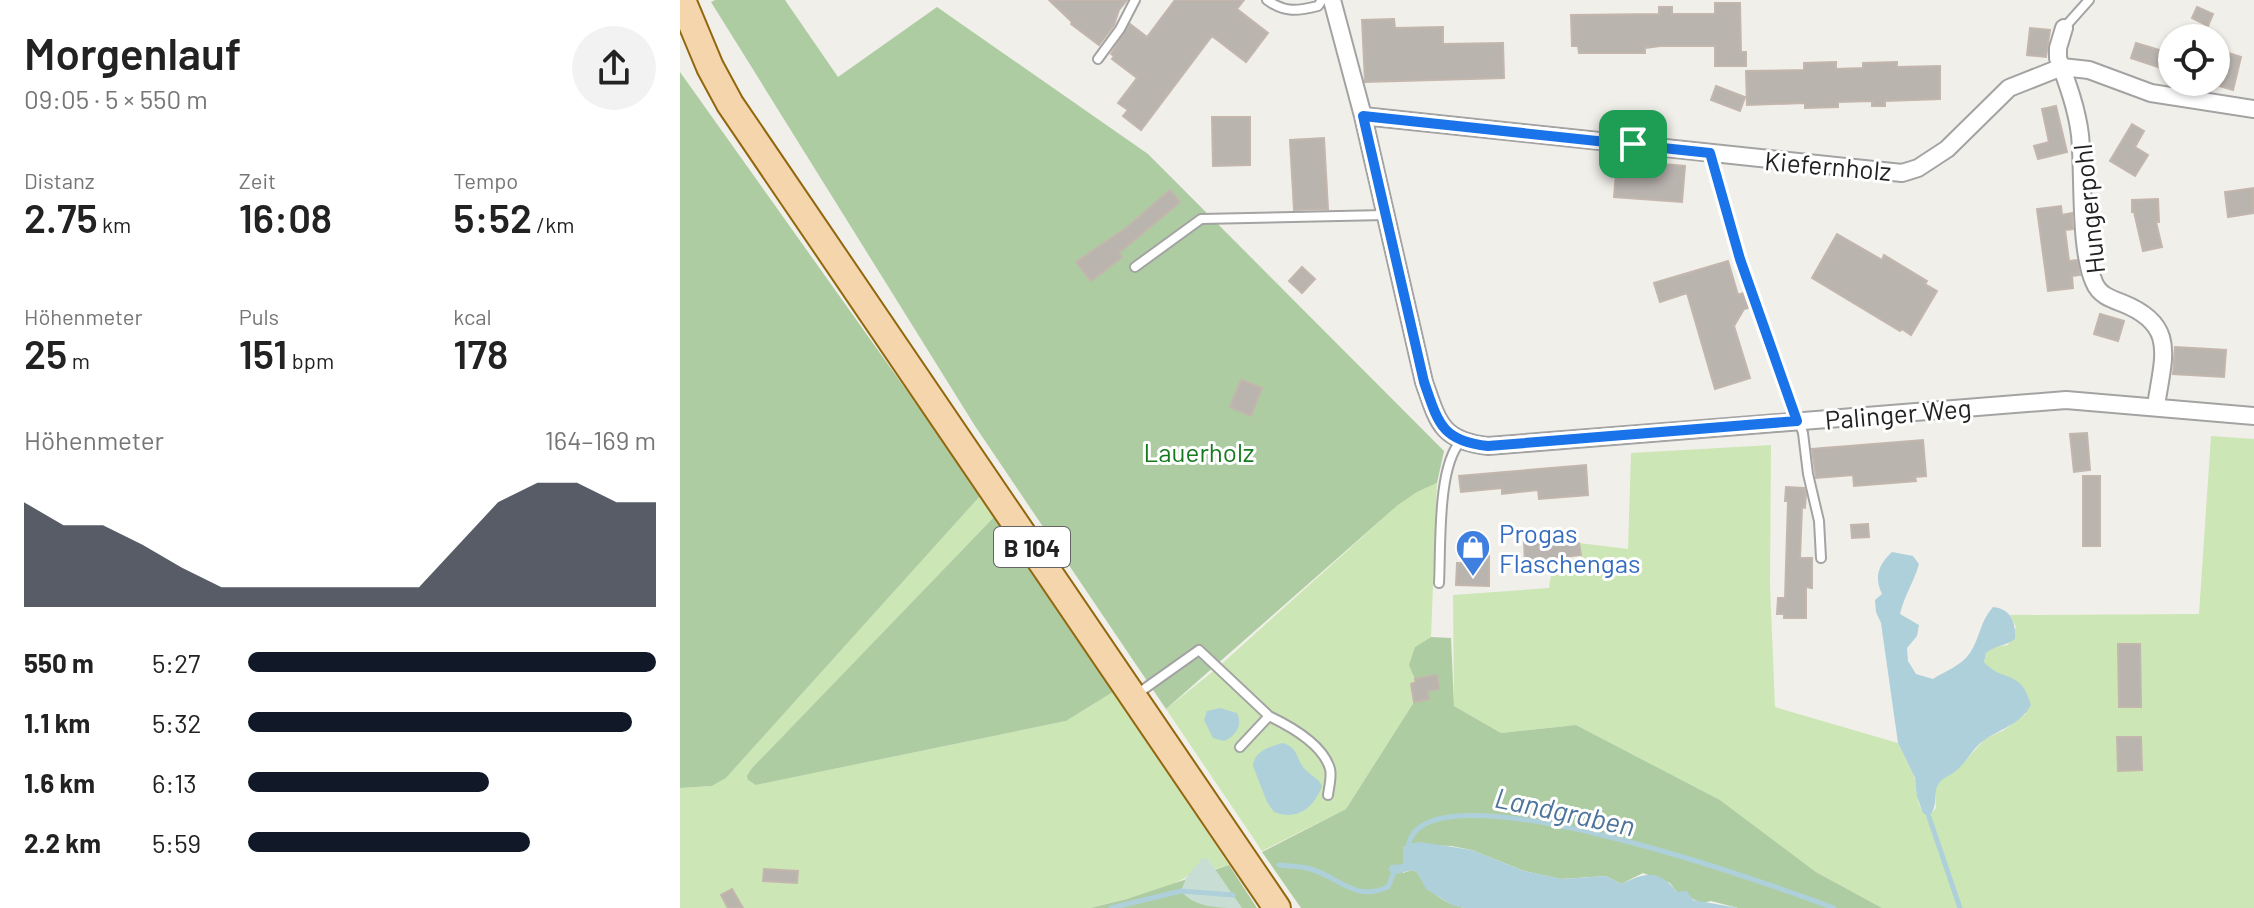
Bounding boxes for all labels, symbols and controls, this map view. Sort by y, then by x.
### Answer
map controls [2158,24,2230,96]
button: locate [2158,24,2230,96]
text: Morgenlauf [24,26,241,79]
button: share [572,26,656,110]
text: 09:05 · 5 × 550 m [24,83,208,114]
pin [1599,110,1667,178]
icon: arrive [1611,122,1655,166]
street label: Hungerpohl [2066,142,2110,276]
street label: Kiefernholz [1763,144,1893,186]
text: Distanz [24,167,95,193]
text: Zeit [239,167,276,193]
text: Tempo [453,167,518,193]
text: 2.75 [24,193,98,241]
text: 16:08 [239,193,332,241]
text: 5:52 [453,193,532,241]
text: km [98,211,131,237]
text: /km [532,211,574,237]
text: Höhenmeter [24,303,143,329]
text: Puls [239,303,279,329]
text: kcal [453,303,492,329]
text: 25 [24,329,67,377]
text: 151 [239,329,287,377]
text: 178 [453,329,508,377]
text: m [67,347,90,373]
text: bpm [287,347,334,373]
street label: Palinger Weg [1823,391,1973,435]
text: Höhenmeter [24,424,164,455]
text: 164–169 m [545,424,656,455]
park label: Lauerholz [1144,436,1254,467]
place label: Progas Flaschengas [1499,517,1640,578]
road number: B 104 [994,527,1070,567]
shop icon: Progas Flaschengas [1454,528,1492,578]
text: 550 m [24,647,94,678]
text: 5:27 [152,647,200,678]
text: 1.1 km [24,707,90,738]
text: 5:32 [152,707,202,738]
text: 1.6 km [24,767,95,798]
text: 6:13 [152,767,197,798]
water label: Landgraben [1492,780,1638,842]
text: 2.2 km [24,827,101,858]
text: 5:59 [152,827,201,858]

